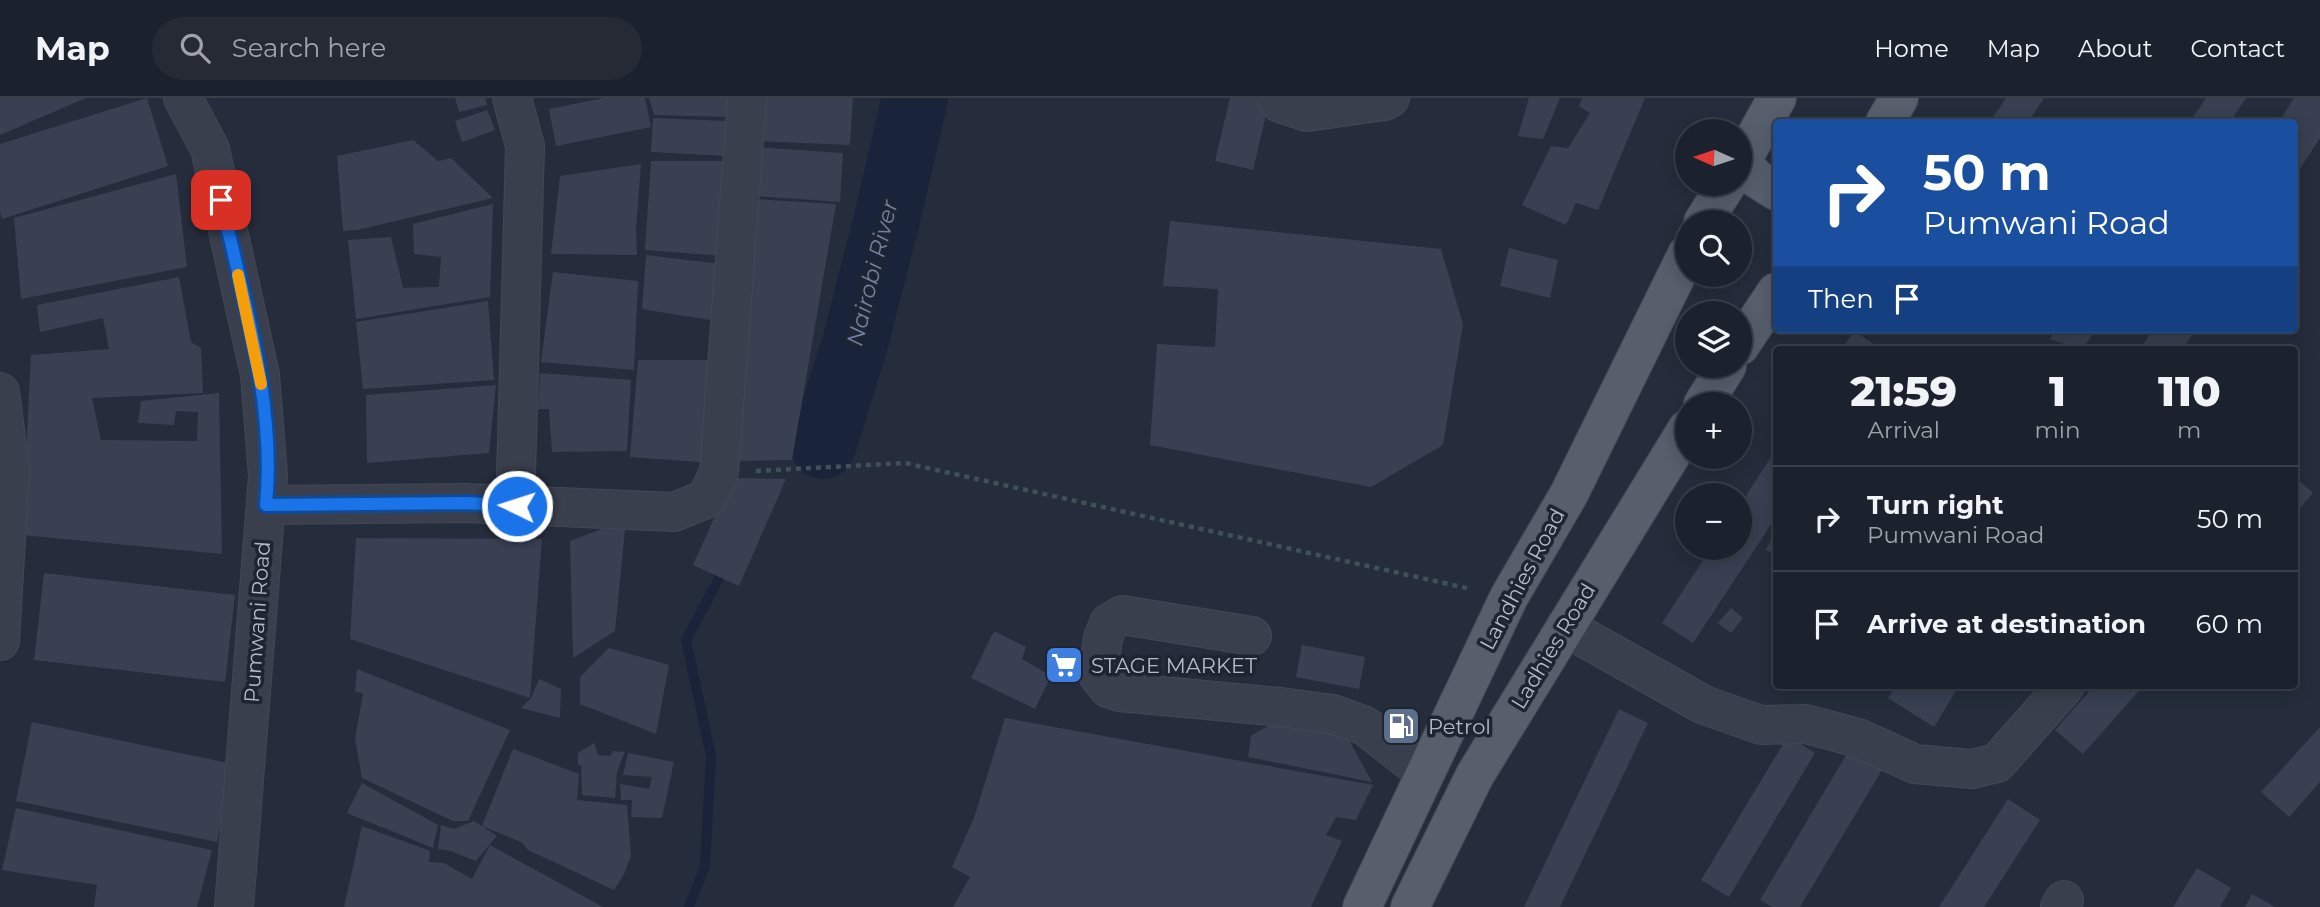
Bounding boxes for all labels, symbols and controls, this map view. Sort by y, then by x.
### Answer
search box [152,17,642,80]
text: Map [35,28,110,68]
icon: search [176,29,214,67]
text: Search here [232,32,386,64]
text: Home [1874,34,1949,63]
text: Map [1987,34,2040,63]
text: About [2078,34,2152,63]
text: Contact [2190,34,2285,63]
north arrow [1675,119,1752,196]
map controls [1675,119,1752,560]
text: 50 m [1923,143,2051,202]
icon: right [1808,147,1899,238]
pin [191,170,251,230]
icon: arrive [202,181,240,219]
water label: Nairobi River [840,196,904,349]
text: Pumwani Road [1923,203,2170,242]
button: search [1675,210,1752,287]
icon: arrive [1888,280,1926,318]
text: Then [1808,283,1874,315]
button: layers [1675,301,1752,378]
text: 21:59 [1850,365,1957,417]
text: 1 [2049,365,2066,417]
text: 110 [2158,365,2221,417]
button: + [1675,392,1752,469]
text: Arrival [1867,416,1940,444]
text: min [2034,416,2081,444]
text: m [2177,416,2201,444]
position arrow [480,469,554,543]
button: − [1675,483,1752,560]
text: Turn right [1867,489,2003,521]
icon: right [1808,500,1846,538]
text: 50 m [2197,503,2263,535]
street label: Landhies Road [1474,504,1570,654]
text: Pumwani Road [1867,521,2044,549]
street label: Pumwani Road [239,540,275,704]
street label: Ladhies Road [1506,579,1600,713]
icon: arrive [1808,605,1846,643]
text: Arrive at destination [1867,608,2146,640]
text: 60 m [2196,608,2263,640]
supermarket icon: STAGE MARKET [1043,644,1085,686]
place label: STAGE MARKET [1091,653,1257,678]
fuel station icon: Petrol [1380,705,1422,747]
place label: Petrol [1428,714,1491,739]

